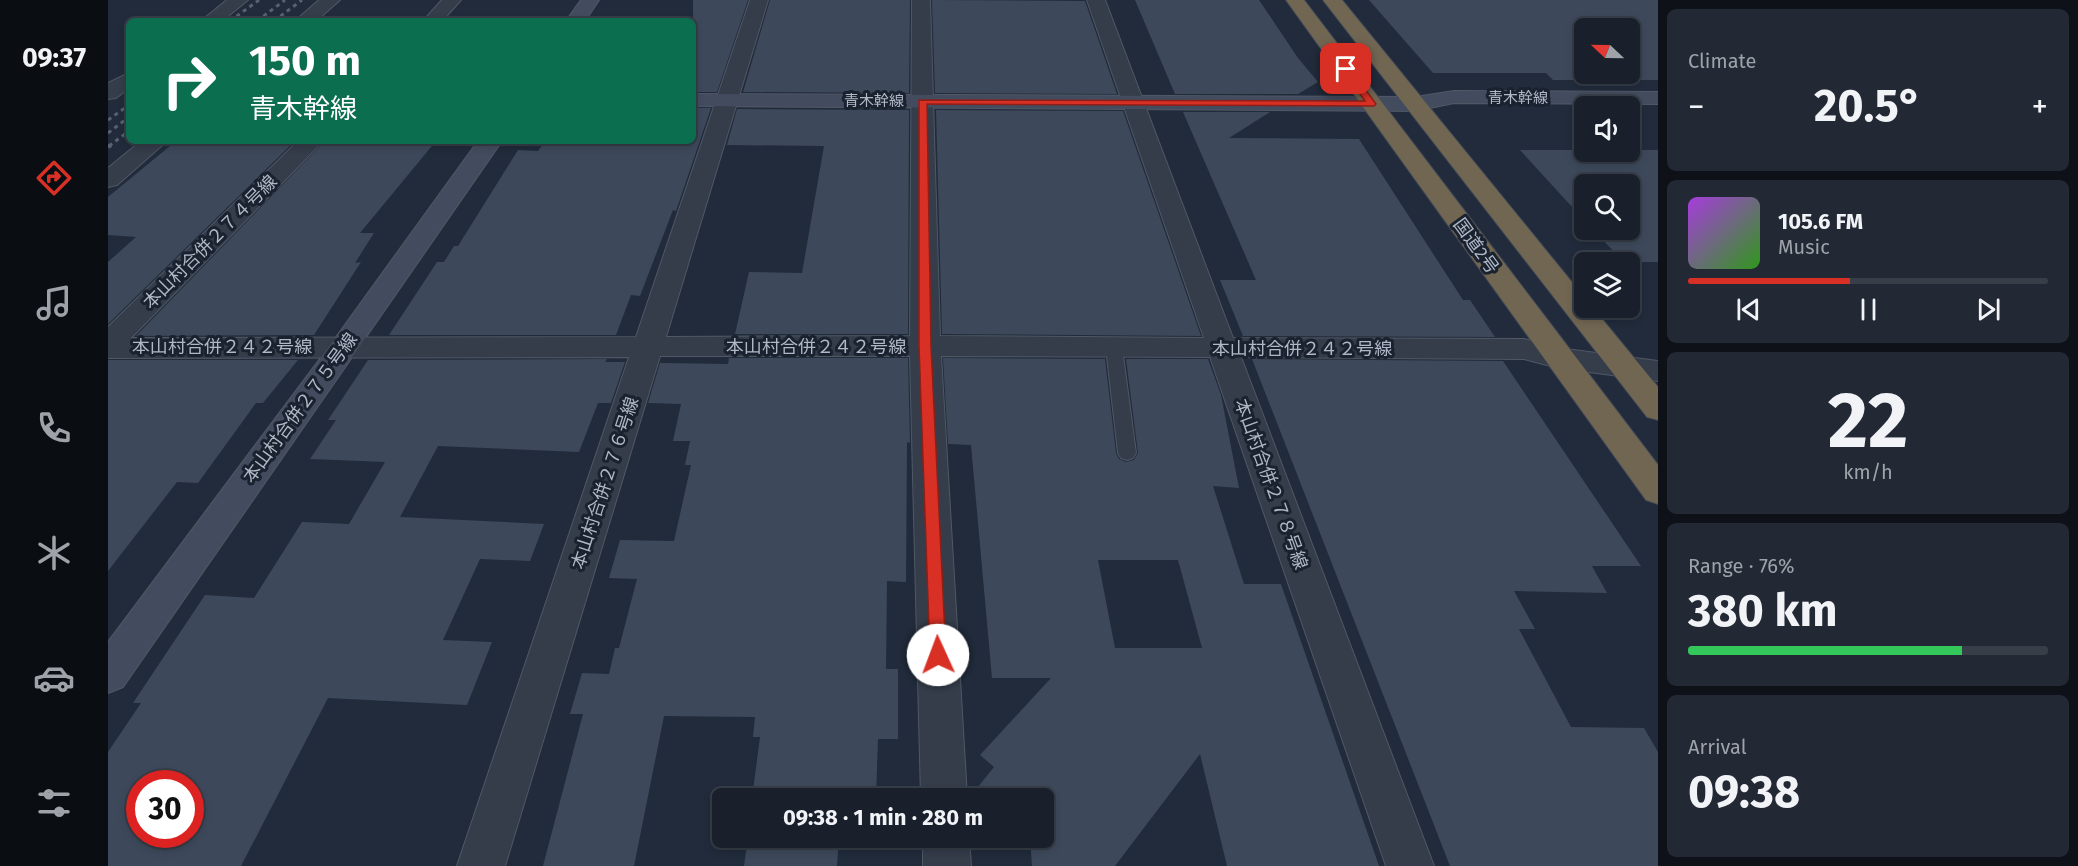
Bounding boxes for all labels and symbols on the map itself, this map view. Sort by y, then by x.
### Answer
north arrow [1574,18,1640,84]
pin [1320,43,1371,94]
street label: 青木幹線 [1488,89,1548,107]
street label: 青木幹線 [844,92,904,110]
street label: 本山村合併２７４号線 [139,171,281,313]
street label: 国道2号 [1449,214,1503,278]
street label: 本山村合併２７５号線 [238,329,362,487]
street label: 本山村合併２４２号線 [132,336,312,358]
street label: 本山村合併２４２号線 [726,336,906,358]
street label: 本山村合併２４２号線 [1212,338,1392,360]
street label: 本山村合併２７６号線 [567,394,643,572]
street label: 本山村合併２７８号線 [1230,396,1312,572]
position arrow [906,623,970,687]
speed limit sign: 30 [126,770,204,848]

